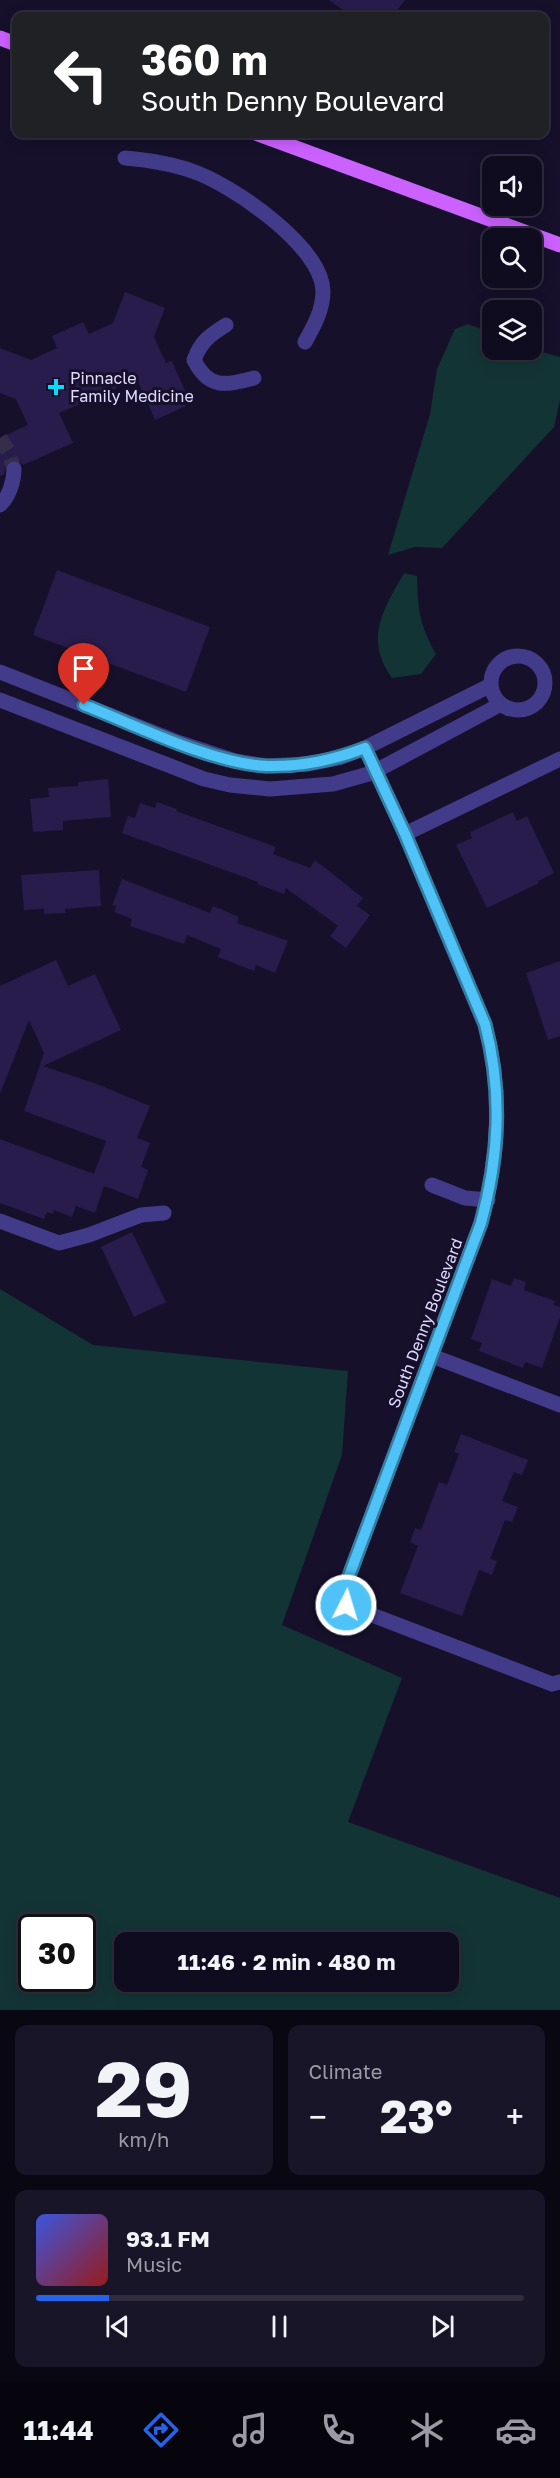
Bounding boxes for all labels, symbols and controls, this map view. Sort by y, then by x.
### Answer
text: 360 m [141,34,268,84]
icon: left [42,36,120,114]
text: South Denny Boulevard [141,85,445,117]
map controls [482,156,542,360]
button: sound [482,156,542,216]
button: search [482,228,542,288]
button: layers [482,300,542,360]
place label: Pinnacle Family Medicine [70,368,194,406]
marker: Pinnacle Family Medicine [47,378,65,396]
pin [58,643,109,705]
icon: arrive [67,652,100,685]
street label: South Denny Boulevard [383,1235,467,1411]
position arrow [314,1573,378,1637]
speed limit sign: 30 [18,1914,96,1992]
text: 11:46 · 2 min · 480 m [178,1948,395,1975]
text: 29 [95,2041,192,2134]
text: Climate [309,2059,382,2083]
text: 23° [380,2089,452,2143]
text: − [309,2097,327,2136]
text: + [506,2097,524,2136]
text: km/h [118,2127,169,2151]
text: 93.1 FM [126,2225,210,2252]
text: Music [126,2252,182,2276]
icon: previous [101,2310,134,2343]
icon: pause [263,2310,296,2343]
icon: next [426,2310,459,2343]
icon: directions [140,2409,182,2451]
icon: music [229,2409,271,2451]
icon: phone [317,2409,359,2451]
icon: climate [406,2409,448,2451]
icon: car [495,2409,537,2451]
text: 11:44 [23,2414,94,2446]

